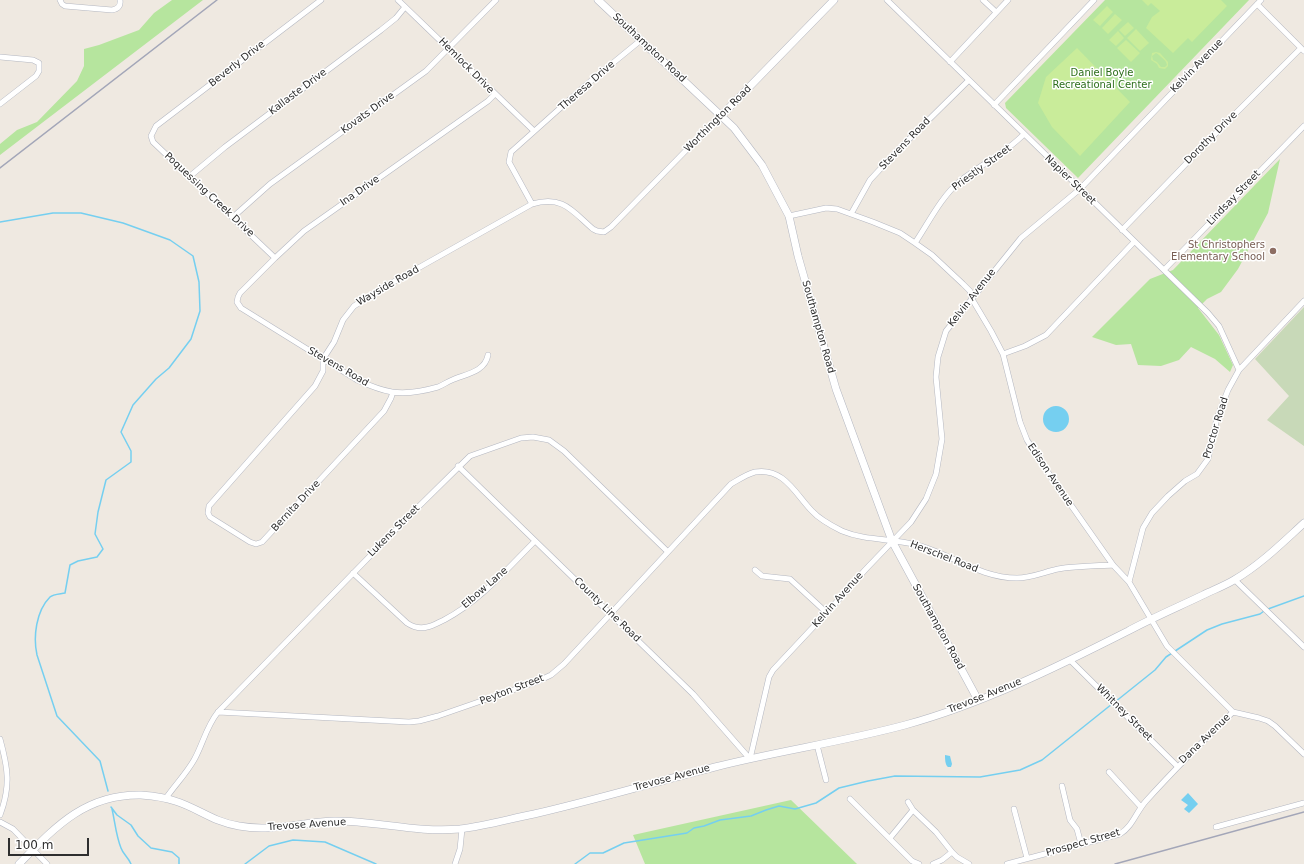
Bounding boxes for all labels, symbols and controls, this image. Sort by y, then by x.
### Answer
street label: Southampton Road [610,11,688,85]
street label: Hemlock Drive [436,36,496,96]
street label: Kelvin Avenue [1168,37,1226,95]
street label: Beverly Drive [207,38,267,90]
street label: Theresa Drive [557,59,617,113]
street label: Kallaste Drive [267,66,329,118]
park label: Daniel Boyle Recreational Center [1052,67,1152,90]
street label: Worthington Road [682,83,754,155]
street label: Kovats Drive [339,90,397,136]
street label: Dorothy Drive [1182,109,1240,167]
street label: Stevens Road [877,115,933,173]
street label: Priestly Street [950,142,1014,194]
street label: Poquessing Creek Drive [162,150,256,240]
street label: Napier Street [1042,153,1098,207]
street label: Lindsay Street [1205,168,1263,228]
street label: Ina Drive [338,173,382,209]
place label: St Christophers Elementary School [1171,239,1265,262]
marker: St Christophers Elementary School [1268,246,1278,256]
street label: Wayside Road [355,263,421,309]
street label: Kelvin Avenue [946,267,998,329]
street label: Southampton Road [799,279,837,375]
street label: Stevens Road [305,345,371,389]
street label: Proctor Road [1201,396,1231,460]
street label: Edison Avenue [1024,441,1076,509]
street label: Bernita Drive [269,478,323,534]
street label: Lukens Street [366,503,422,559]
street label: Herschel Road [908,538,980,576]
street label: Elbow Lane [460,565,510,611]
street label: Kelvin Avenue [810,570,866,630]
street label: County Line Road [571,575,643,645]
street label: Southampton Road [909,582,967,672]
street label: Peyton Street [478,672,546,708]
street label: Trevose Avenue [946,676,1024,716]
street label: Whitney Street [1093,682,1155,744]
street label: Dana Avenue [1177,712,1233,766]
street label: Trevose Avenue [633,762,711,794]
street label: Trevose Avenue [267,816,347,834]
street label: Prospect Street [1045,827,1121,859]
scale bar [10,830,91,856]
text: 100 m [15,838,53,852]

